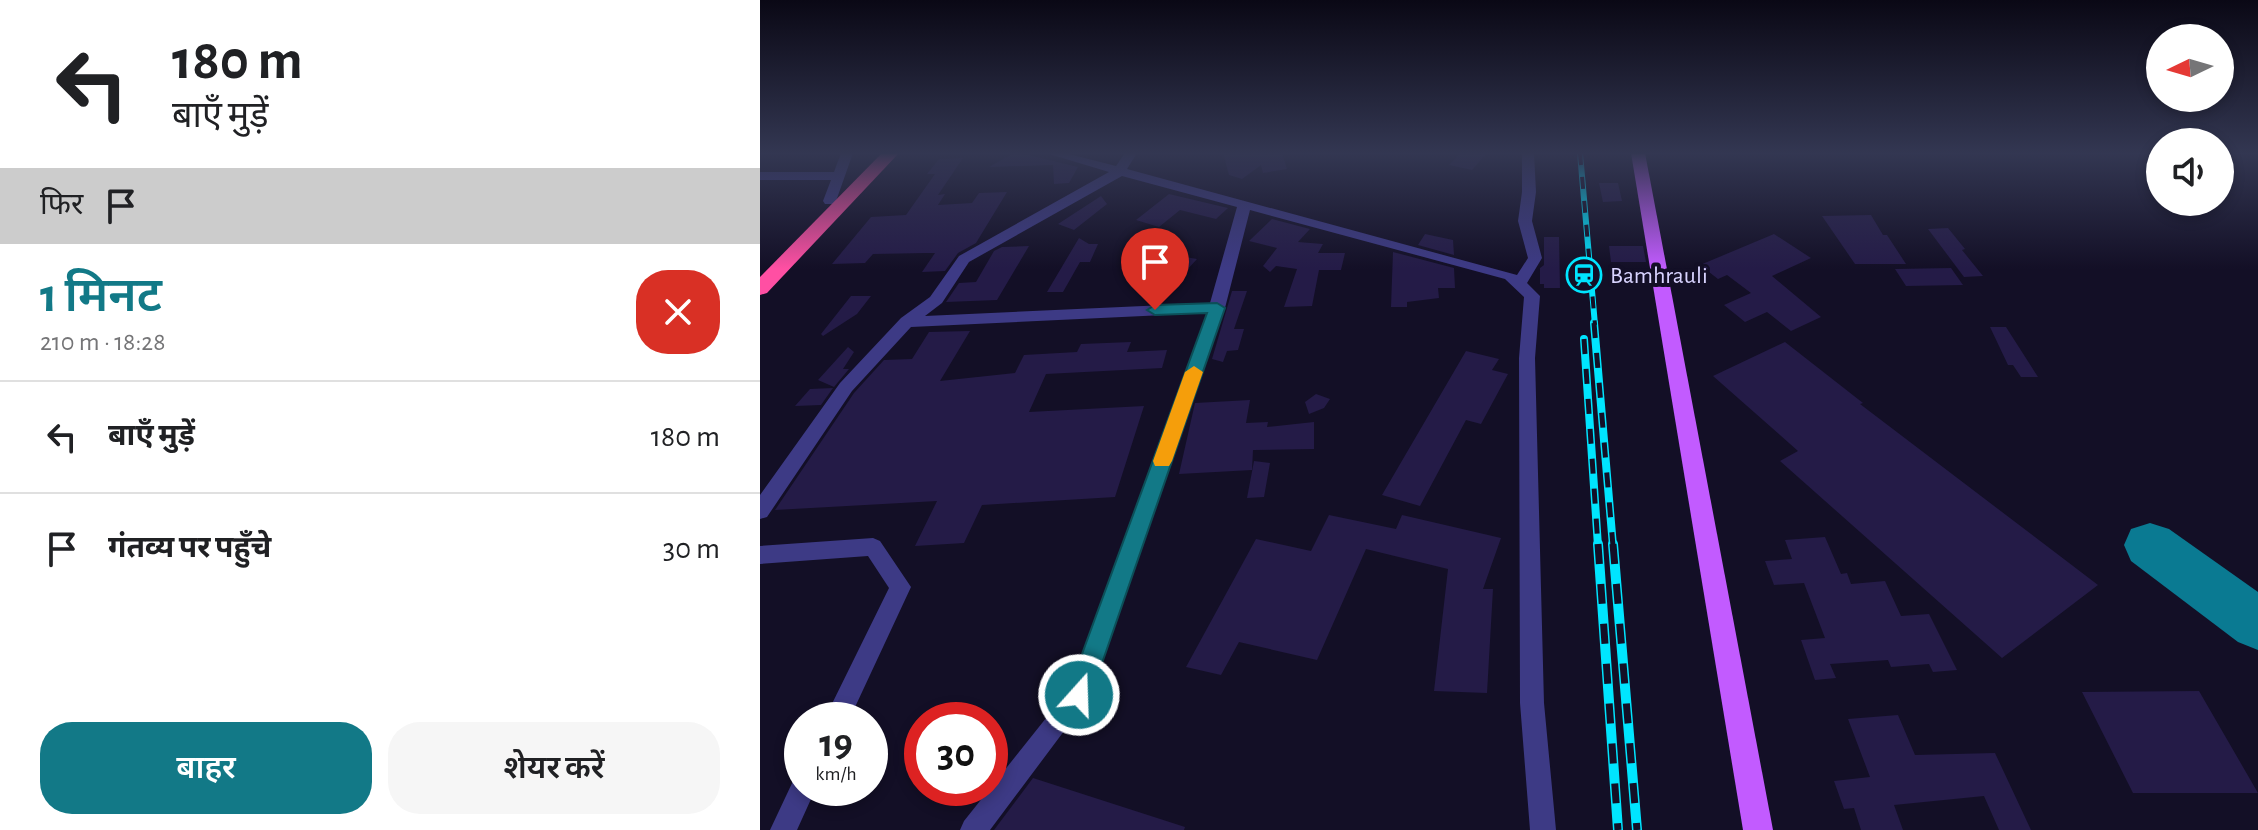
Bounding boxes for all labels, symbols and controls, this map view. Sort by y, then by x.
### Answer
north arrow [2146,24,2234,112]
map controls [2146,24,2234,216]
icon: left [40,32,144,136]
text: 180 m [172,33,303,89]
text: बाएँ मुड़ें [172,98,269,134]
button: sound [2146,128,2234,216]
icon: arrive [99,184,143,228]
text: फिर [40,190,83,220]
pin [1121,228,1189,310]
icon: arrive [1133,240,1177,284]
station icon: Bamhrauli [1565,256,1603,294]
place label: Bamhrauli [1610,264,1708,288]
button: close [636,270,720,354]
text: 1 मिनट [40,273,162,321]
text: 210 m · 18:28 [40,329,166,355]
icon: left [40,415,84,459]
text: बाएँ मुड़ें [108,421,195,451]
text: 180 m [651,422,720,452]
icon: arrive [40,527,84,571]
text: गंतव्य पर पहुँचे [108,533,271,563]
text: 30 m [663,534,720,564]
position arrow [1037,653,1121,737]
speed limit sign: 30 [904,702,1008,806]
button: बाहर [40,722,372,814]
button: शेयर करें [388,722,720,814]
text: 19 [819,724,853,764]
text: km/h [815,764,857,784]

